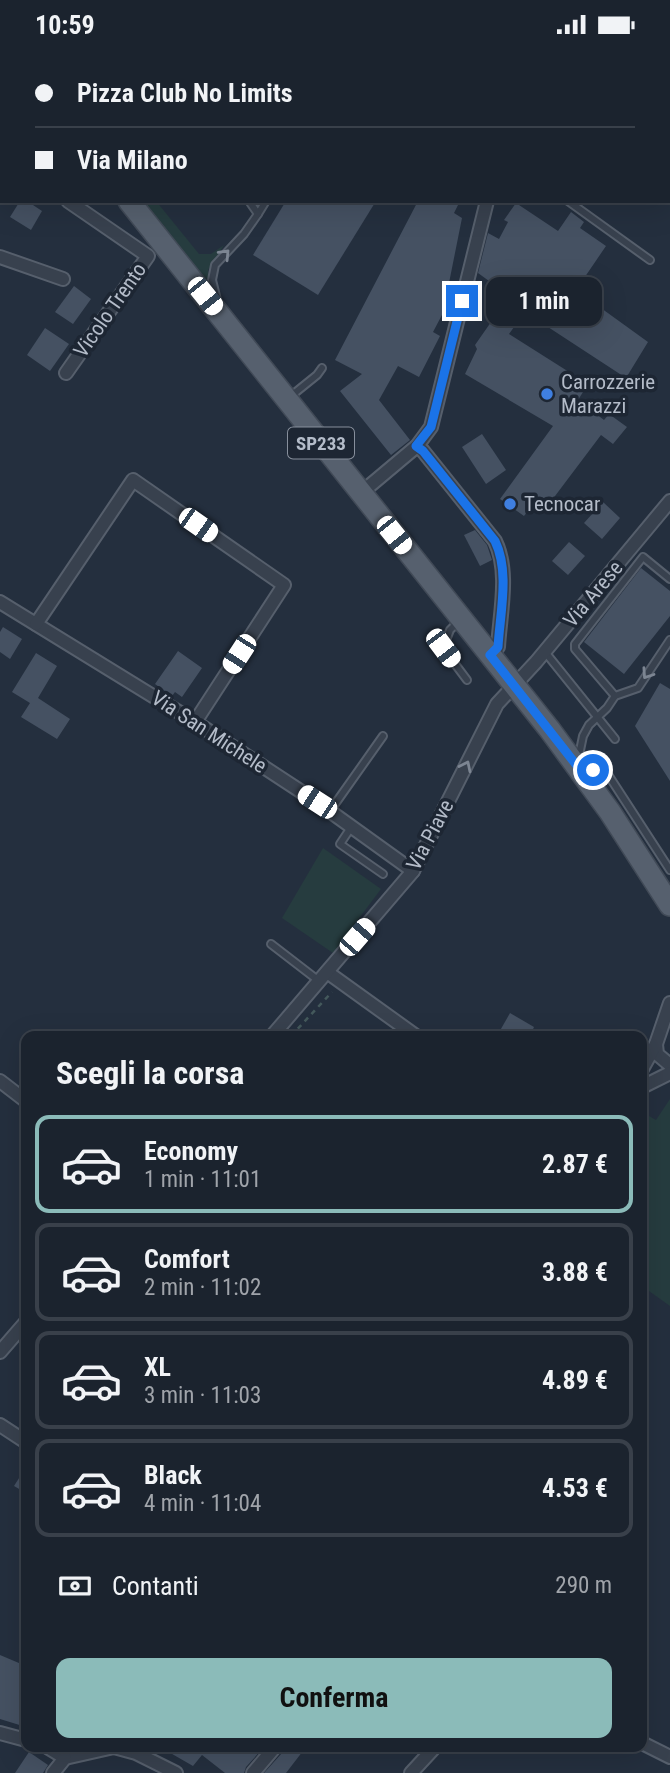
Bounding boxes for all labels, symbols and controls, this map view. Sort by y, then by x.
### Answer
text: 10:59 [35,10,95,40]
text: Pizza Club No Limits [77,78,293,108]
text: Via Milano [77,145,188,175]
one-way arrow [216,249,229,262]
street label: Vicolo Trento [69,258,151,362]
car [184,273,227,319]
callout: 1 min [486,277,602,325]
route end [446,285,478,317]
text: 1 min [518,288,570,315]
place label: Carrozzerie Marazzi [561,370,655,418]
marker: Carrozzerie Marazzi [539,386,555,402]
road number: SP233 [288,427,354,459]
place label: Tecnocar [524,492,600,516]
marker: Tecnocar [502,496,518,512]
car [175,504,222,546]
car [373,512,416,558]
street label: Via Arese [558,556,628,632]
car [422,625,465,671]
car [219,631,260,677]
one-way arrow [643,666,655,679]
street label: Via San Michele [147,686,271,778]
route start [577,754,609,786]
one-way arrow [458,761,472,773]
car [294,782,341,822]
street label: Via Piave [401,795,459,874]
car [336,914,379,960]
text: Scegli la corsa [56,1054,244,1092]
icon: car [60,1133,123,1196]
text: Economy [144,1136,238,1166]
text: 2.87 € [542,1149,608,1179]
text: 1 min · 11:01 [144,1166,261,1193]
icon: car [60,1241,123,1304]
text: Comfort [144,1244,230,1274]
text: 3.88 € [542,1257,608,1287]
text: 2 min · 11:02 [144,1274,261,1301]
icon: car [60,1349,123,1412]
text: XL [144,1352,171,1382]
text: 4.89 € [542,1365,608,1395]
text: 3 min · 11:03 [144,1382,261,1409]
icon: car [60,1457,123,1520]
text: Black [144,1460,202,1490]
text: 4.53 € [542,1473,608,1503]
text: 4 min · 11:04 [144,1490,261,1517]
icon: cash [56,1567,94,1605]
text: Contanti [112,1571,199,1601]
text: 290 m [555,1572,612,1599]
button: Conferma [56,1658,612,1738]

